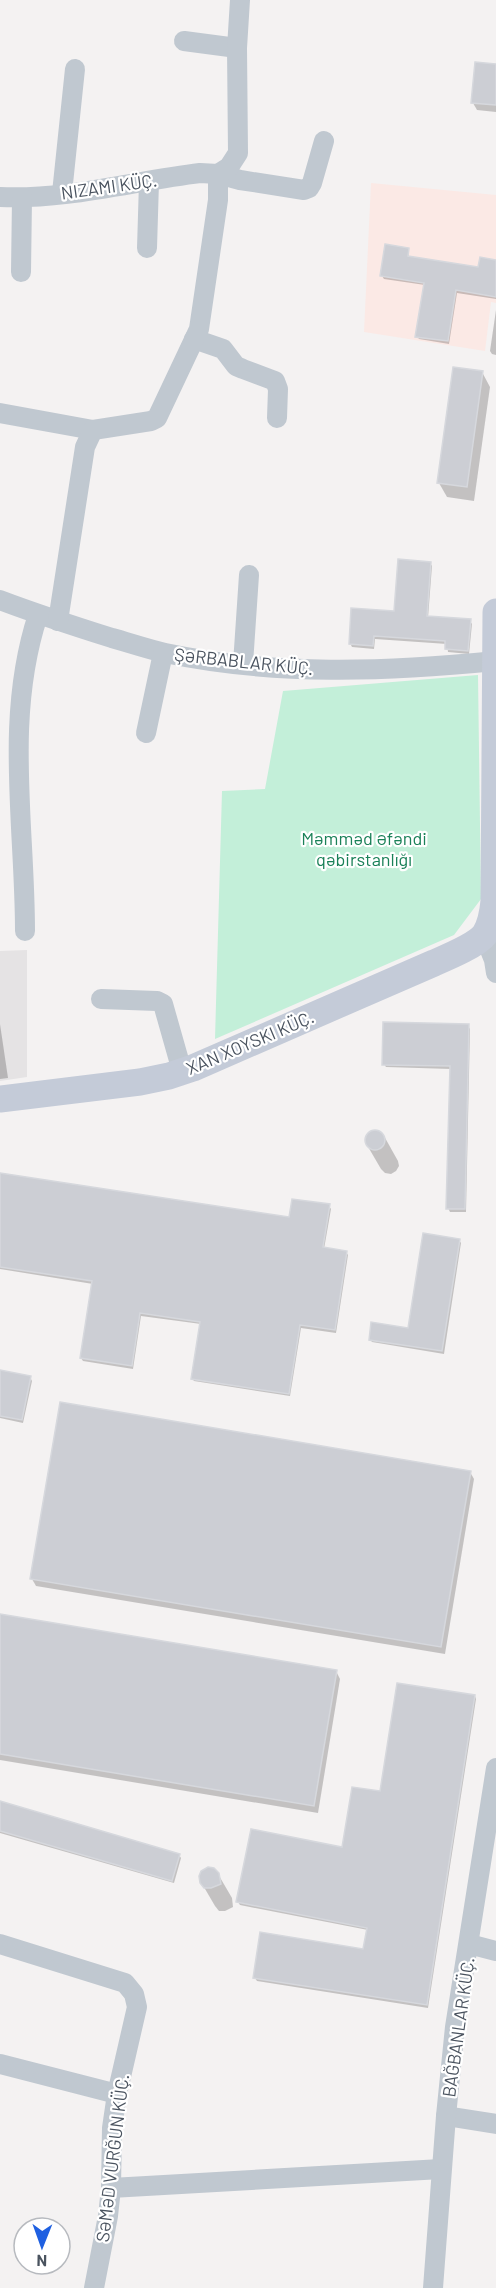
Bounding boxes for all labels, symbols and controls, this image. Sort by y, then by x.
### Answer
street label: NIZAMI KÜÇ. [59,168,159,204]
street label: ŞƏRBABLAR KÜÇ. [173,643,315,679]
park label: Məmməd Əfəndi qəbirstanlığı [301,827,427,870]
street label: XAN XOYSKI KÜÇ. [183,1005,317,1079]
street label: BAĞBANLAR KÜÇ. [437,1955,479,2099]
street label: SƏMƏD VURĞUN KÜÇ. [91,2073,133,2243]
north arrow [12,2216,72,2276]
text: N [36,2252,47,2271]

